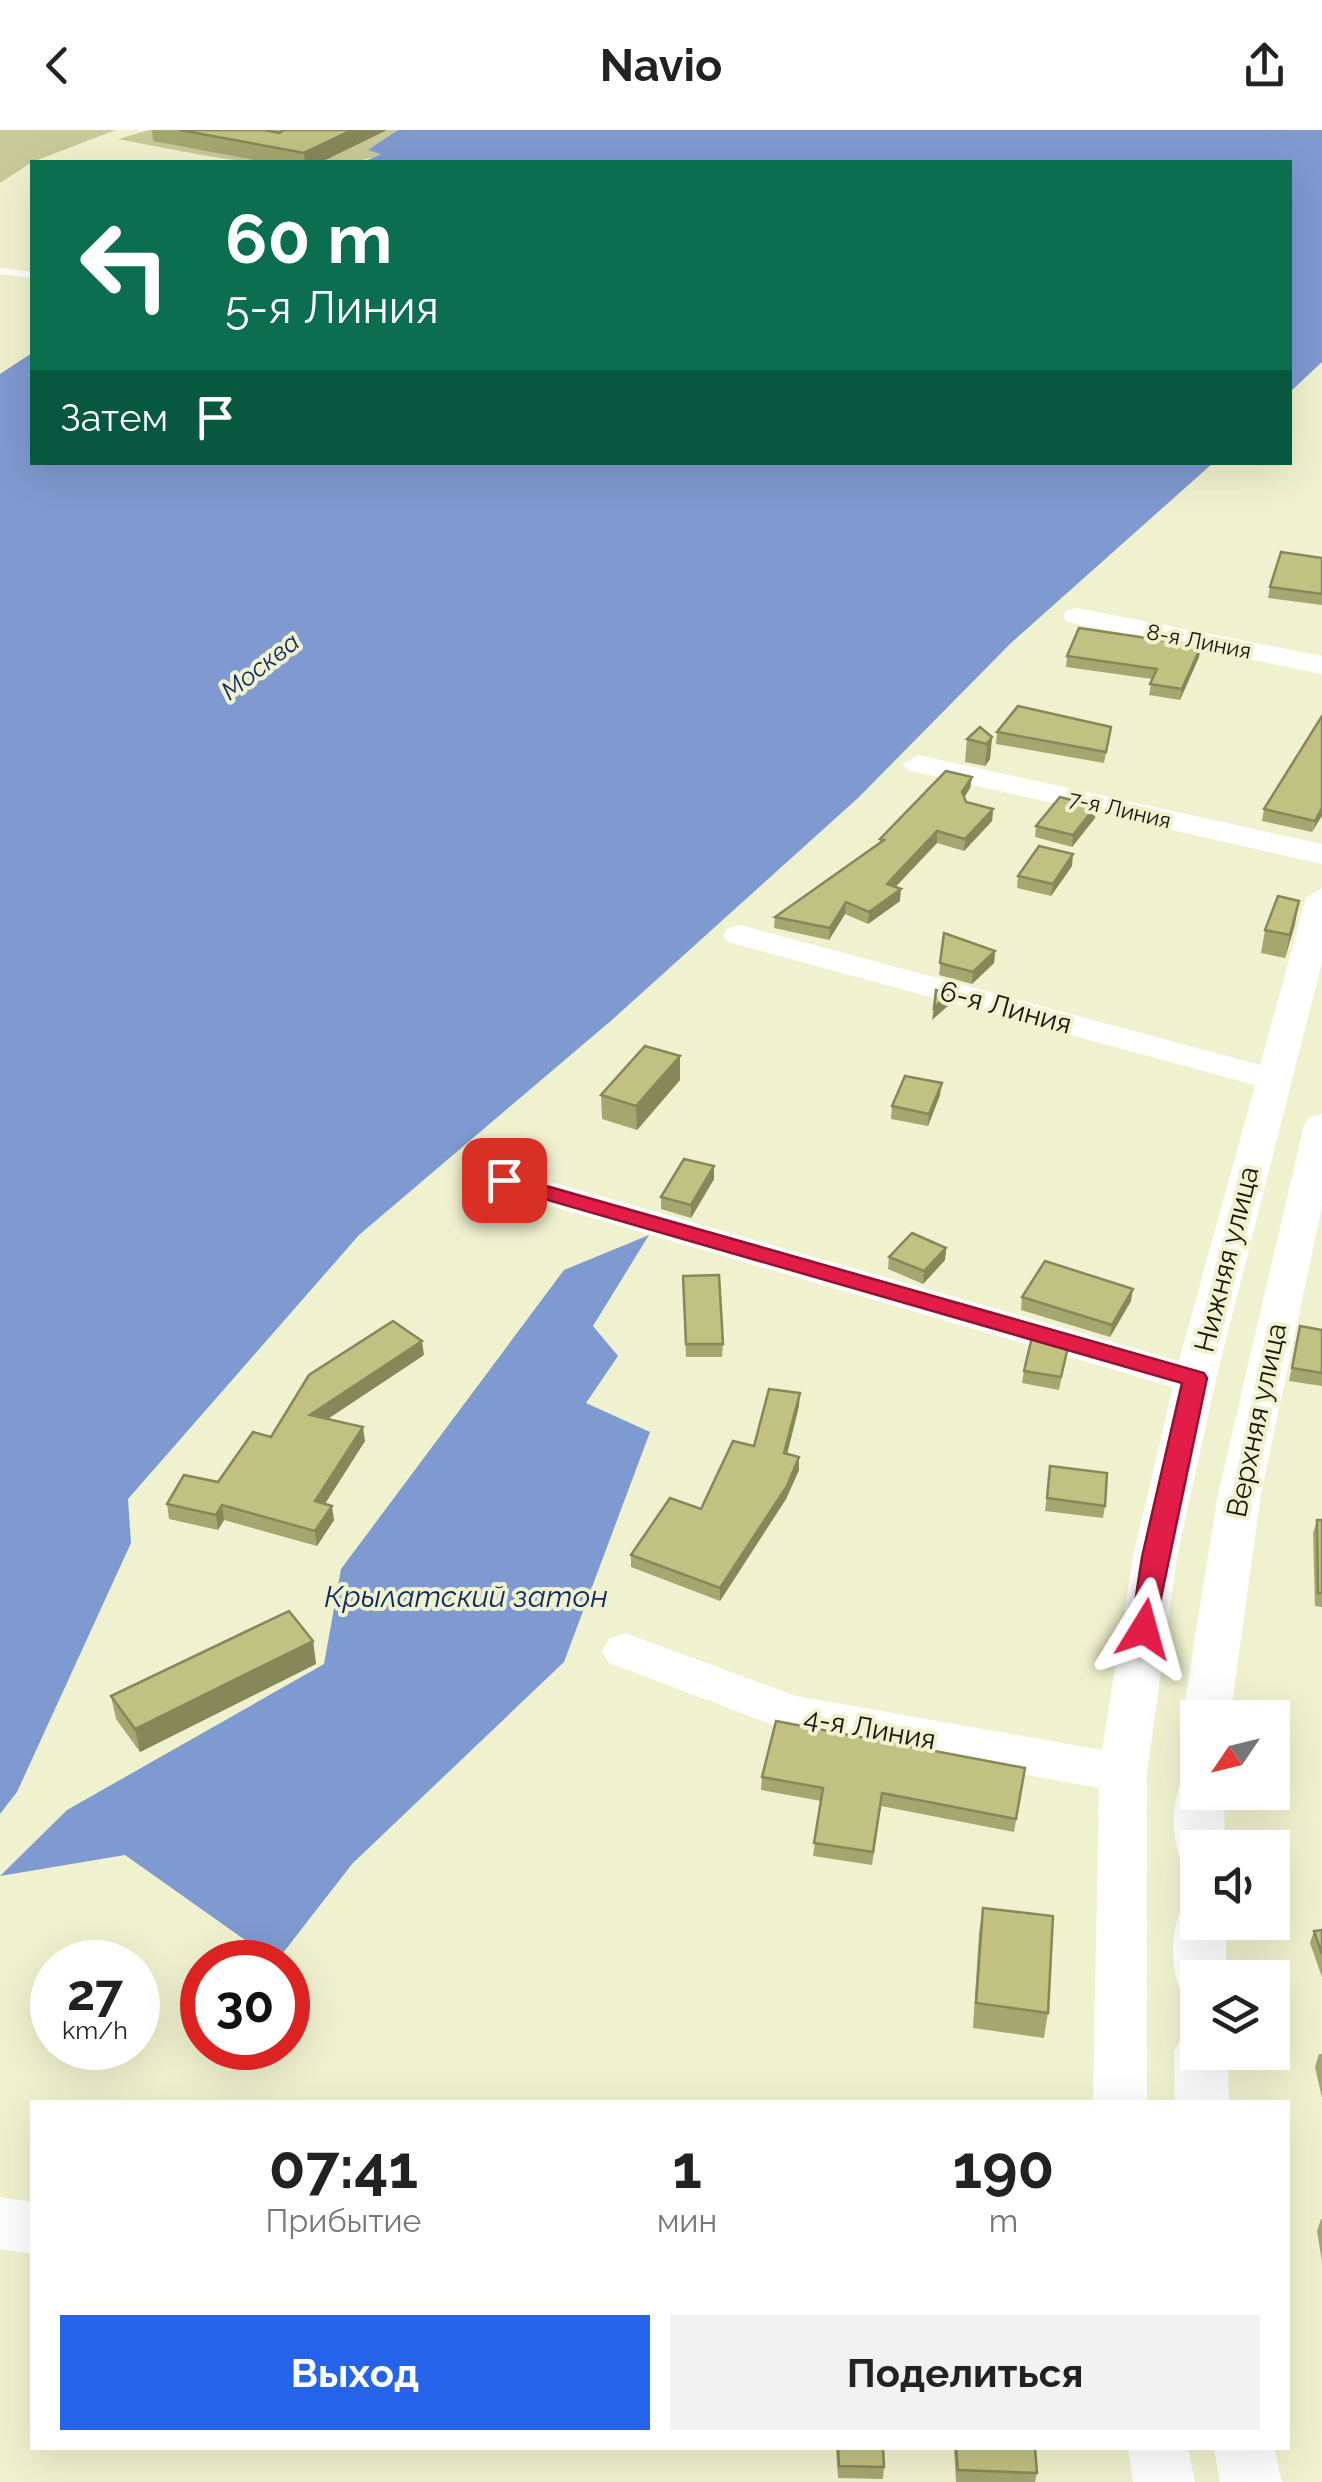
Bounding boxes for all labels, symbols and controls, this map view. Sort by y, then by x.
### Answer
icon: back [30,38,85,93]
icon: share [1237,38,1292,93]
text: Navio [600,39,722,92]
text: 60 m [225,197,392,279]
icon: left [60,200,190,330]
text: 5-я Линия [225,281,439,334]
icon: arrive [188,390,243,445]
text: Затем [60,395,168,440]
street label: 8-я Линия [1145,618,1253,664]
water label: Москва [215,626,305,706]
street label: 7-я Линия [1067,785,1173,833]
street label: 6-я Линия [936,974,1075,1041]
pin [462,1138,547,1223]
icon: arrive [477,1153,532,1208]
street label: Нижняя улица [1187,1163,1266,1355]
street label: Верхняя улица [1220,1320,1293,1520]
position arrow [1092,1577,1196,1681]
water label: Крылатский затон [324,1579,608,1614]
north arrow [1180,1700,1290,1810]
map controls [1180,1700,1290,2070]
street label: 4-я Линия [801,1701,938,1756]
button: sound [1180,1830,1290,1940]
speed limit sign: 30 [180,1940,310,2070]
button: layers [1180,1960,1290,2070]
text: 27 [67,1963,123,2022]
text: km/h [62,2015,128,2045]
text: 07:41 [269,2132,418,2202]
text: 1 [672,2132,702,2202]
text: 190 [953,2132,1054,2202]
text: Прибытие [266,2202,421,2239]
text: мин [657,2202,717,2239]
text: m [989,2202,1018,2239]
button: Выход [60,2315,650,2430]
button: Поделиться [670,2315,1260,2430]

